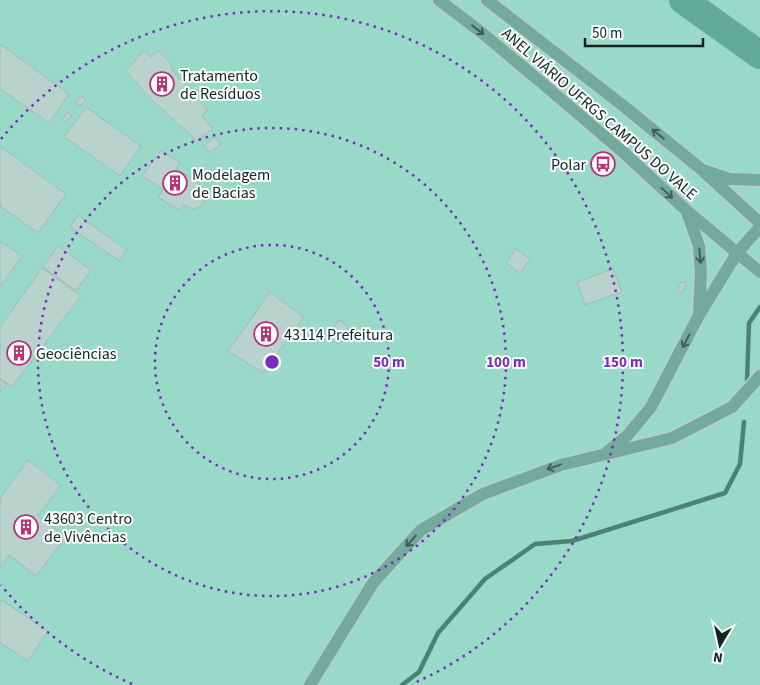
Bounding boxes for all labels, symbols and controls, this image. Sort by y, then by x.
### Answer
scale bar [585,15,702,47]
street label: ANEL VIÁRIO UFRGS CAMPUS DO VALE [497,23,702,205]
text: 50 m [592,23,622,44]
one-way arrow [471,24,484,35]
place label: Tratamento de Resíduos [180,65,261,105]
building icon: Tratamento de Resíduos [149,71,175,97]
one-way arrow [651,128,664,139]
bus stop icon: Polar [590,151,616,177]
place label: Polar [551,154,586,176]
place label: Modelagem de Bacias [192,164,270,204]
building icon: Modelagem de Bacias [162,170,188,196]
one-way arrow [661,187,674,199]
one-way arrow [695,248,705,264]
building icon: 43114 Prefeitura [253,321,279,347]
place label: 43114 Prefeitura [284,324,393,346]
one-way arrow [681,333,690,348]
building icon: Geociências [6,340,32,366]
place label: Geociências [36,343,117,365]
text: 50 m [373,352,405,373]
text: 100 m [486,352,526,373]
text: 150 m [603,352,643,373]
centre of rings [263,353,281,371]
one-way arrow [547,463,563,472]
place label: 43603 Centro de Vivências [44,508,132,548]
building icon: 43603 Centro de Vivências [13,514,39,540]
one-way arrow [405,534,417,547]
north arrow [695,620,745,670]
text: N [712,646,724,667]

